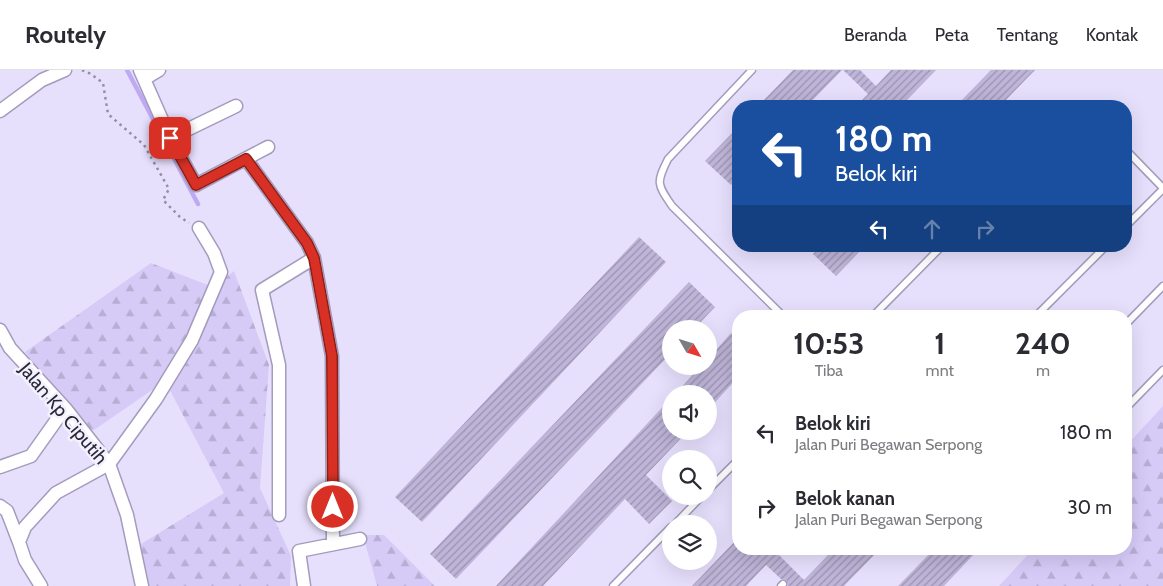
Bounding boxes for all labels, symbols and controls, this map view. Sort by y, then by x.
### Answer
text: Routely [25,20,106,49]
text: Beranda [844,24,907,46]
text: Peta [935,24,969,46]
text: Tentang [997,24,1058,46]
text: Kontak [1086,24,1138,46]
pin [149,117,191,159]
text: 180 m [835,117,932,160]
icon: left [752,120,817,185]
icon: arrive [156,124,184,152]
text: Belok kiri [835,160,918,187]
icon: left [865,215,893,243]
icon: ahead [918,215,946,243]
icon: right [971,215,999,243]
north arrow [662,320,718,375]
map controls [662,320,717,570]
text: 10:53 [793,325,864,362]
text: 1 [934,325,945,362]
text: 240 [1015,325,1071,362]
street label: Jalan Kp Ciputih [14,357,113,469]
text: Tiba [815,361,843,380]
text: mnt [926,361,954,380]
text: m [1036,361,1050,380]
button: sound [662,385,717,440]
text: Belok kiri [795,412,871,435]
icon: left [752,419,780,447]
text: 180 m [1060,421,1112,444]
text: Jalan Puri Begawan Serpong [795,435,982,454]
button: search [662,450,717,505]
position arrow [306,480,358,532]
text: Belok kanan [795,487,895,510]
icon: right [752,494,780,522]
text: 30 m [1068,496,1112,519]
text: Jalan Puri Begawan Serpong [795,510,982,529]
button: layers [662,515,717,570]

